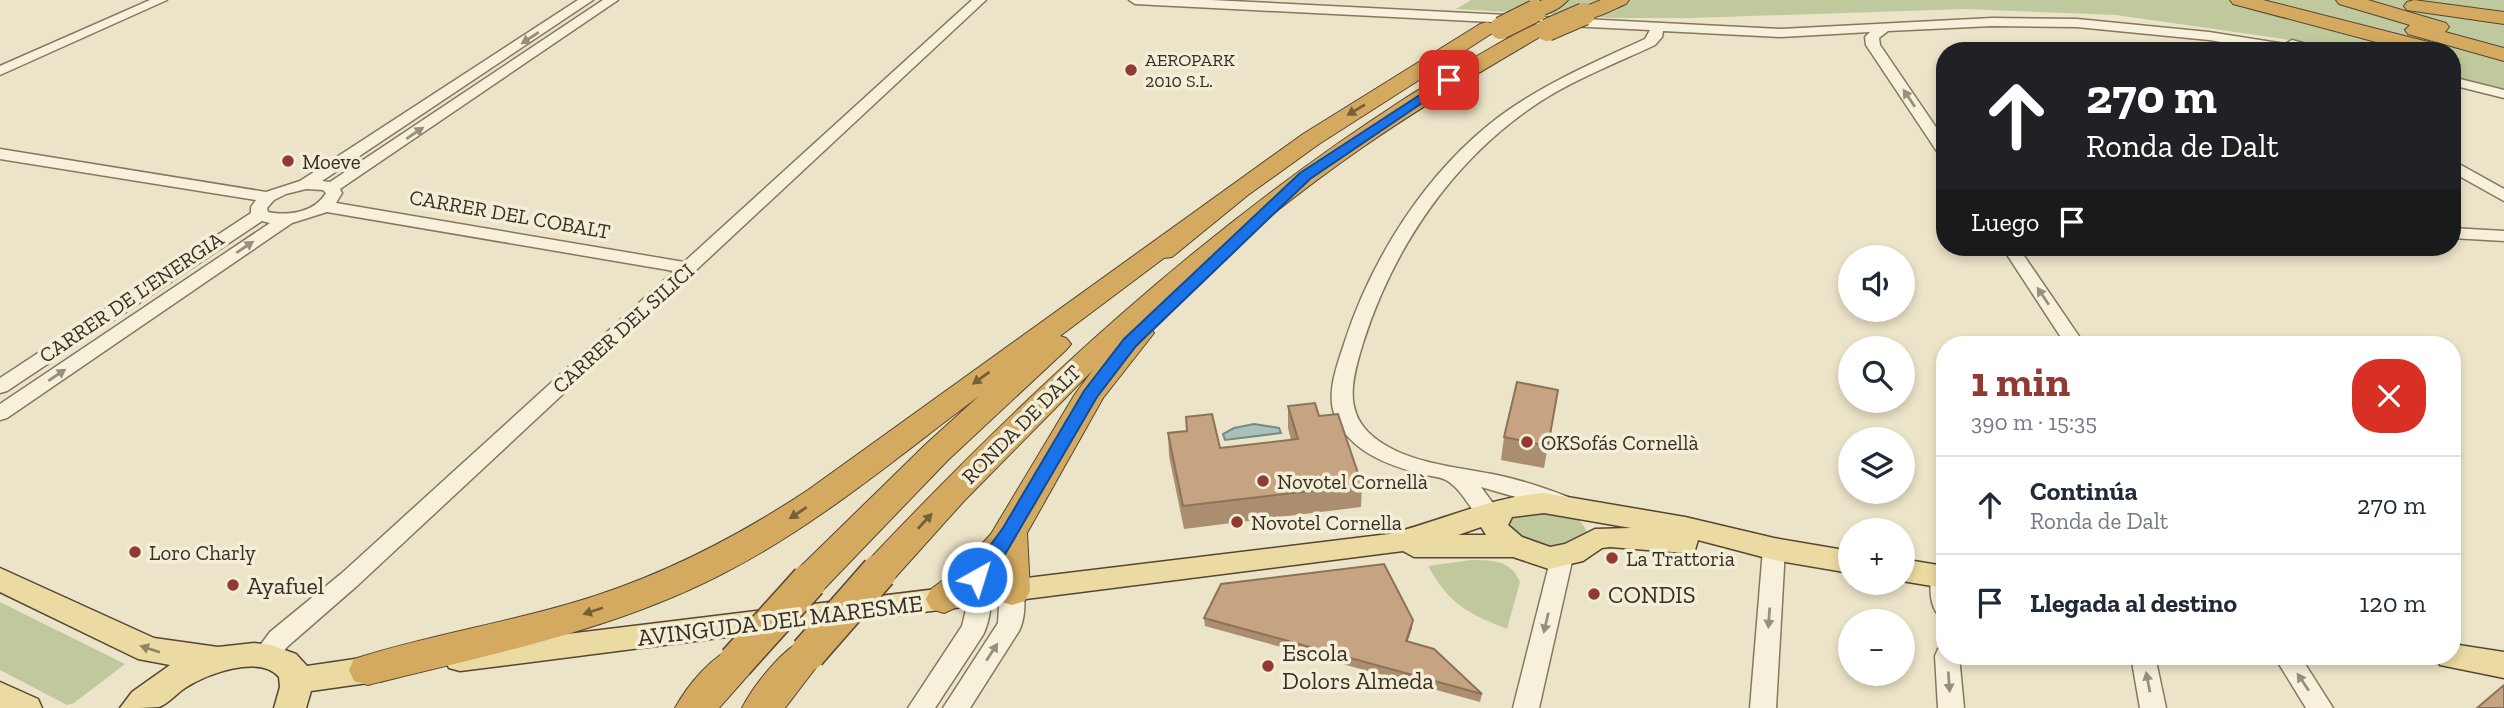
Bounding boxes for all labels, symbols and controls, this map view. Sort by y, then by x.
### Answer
one-way arrow [520,31,539,44]
place label: AEROPARK 2010 S.L. [1145,49,1235,92]
pin [1419,50,1479,110]
icon: arrive [1430,61,1468,99]
marker: AEROPARK 2010 S.L. [1123,62,1139,78]
text: 270 m [2086,67,2217,126]
icon: ahead [1971,70,2062,161]
one-way arrow [1902,89,1916,107]
one-way arrow [1347,103,1366,116]
one-way arrow [406,126,424,140]
text: Ronda de Dalt [2086,127,2279,165]
place label: Moeve [302,149,361,174]
marker: Moeve [280,153,296,169]
street label: CARRER DEL COBALT [408,184,612,244]
icon: arrive [2053,203,2091,241]
text: Luego [1971,206,2039,238]
street label: CARRER DE L'ENERGIA [34,226,228,368]
one-way arrow [236,240,254,254]
map controls [1838,245,1915,686]
button: sound [1838,245,1915,322]
street label: CARRER DEL SILICI [547,258,699,398]
one-way arrow [2036,287,2050,305]
button: search [1838,336,1915,413]
text: 1 min [1971,356,2070,407]
street label: RONDA DE DALT [956,359,1086,489]
button: close [2352,359,2426,433]
one-way arrow [47,368,66,381]
one-way arrow [972,371,990,385]
text: 390 m · 15:35 [1971,408,2097,436]
button: layers [1838,427,1915,504]
place label: OKSofás Cornellà [1541,430,1699,455]
marker: OKSofás Cornellà [1519,434,1535,450]
place label: Novotel Cornellà [1277,469,1428,494]
marker: Novotel Cornellà [1255,473,1271,489]
text: Continúa [2030,475,2138,507]
icon: ahead [1971,486,2009,524]
text: 270 m [2357,489,2426,521]
one-way arrow [788,506,807,519]
text: Ronda de Dalt [2030,507,2168,535]
place label: Novotel Cornella [1251,510,1402,535]
one-way arrow [917,512,933,530]
marker: Novotel Cornella [1229,514,1245,530]
button: + [1838,518,1915,595]
place label: Loro Charly [149,540,256,565]
position arrow [940,540,1014,614]
marker: Loro Charly [127,544,143,560]
place label: La Trattoria [1626,546,1735,571]
marker: La Trattoria [1604,550,1620,566]
place label: Ayafuel [247,571,324,600]
marker: Ayafuel [225,577,241,593]
place label: CONDIS [1608,580,1696,609]
icon: arrive [1971,584,2009,622]
marker: CONDIS [1586,586,1602,602]
text: Llegada al destino [2030,587,2237,619]
text: 120 m [2359,587,2426,619]
street label: AVINGUDA DEL MARESME [636,588,924,652]
one-way arrow [582,606,603,617]
one-way arrow [1763,607,1774,629]
button: − [1838,609,1915,686]
one-way arrow [1540,613,1551,635]
place label: Escola Dolors Almeda [1282,638,1434,695]
one-way arrow [986,642,999,662]
one-way arrow [139,643,160,654]
marker: Escola Dolors Almeda [1260,658,1276,674]
one-way arrow [1944,671,1955,693]
one-way arrow [2143,671,2154,693]
one-way arrow [2296,673,2310,691]

